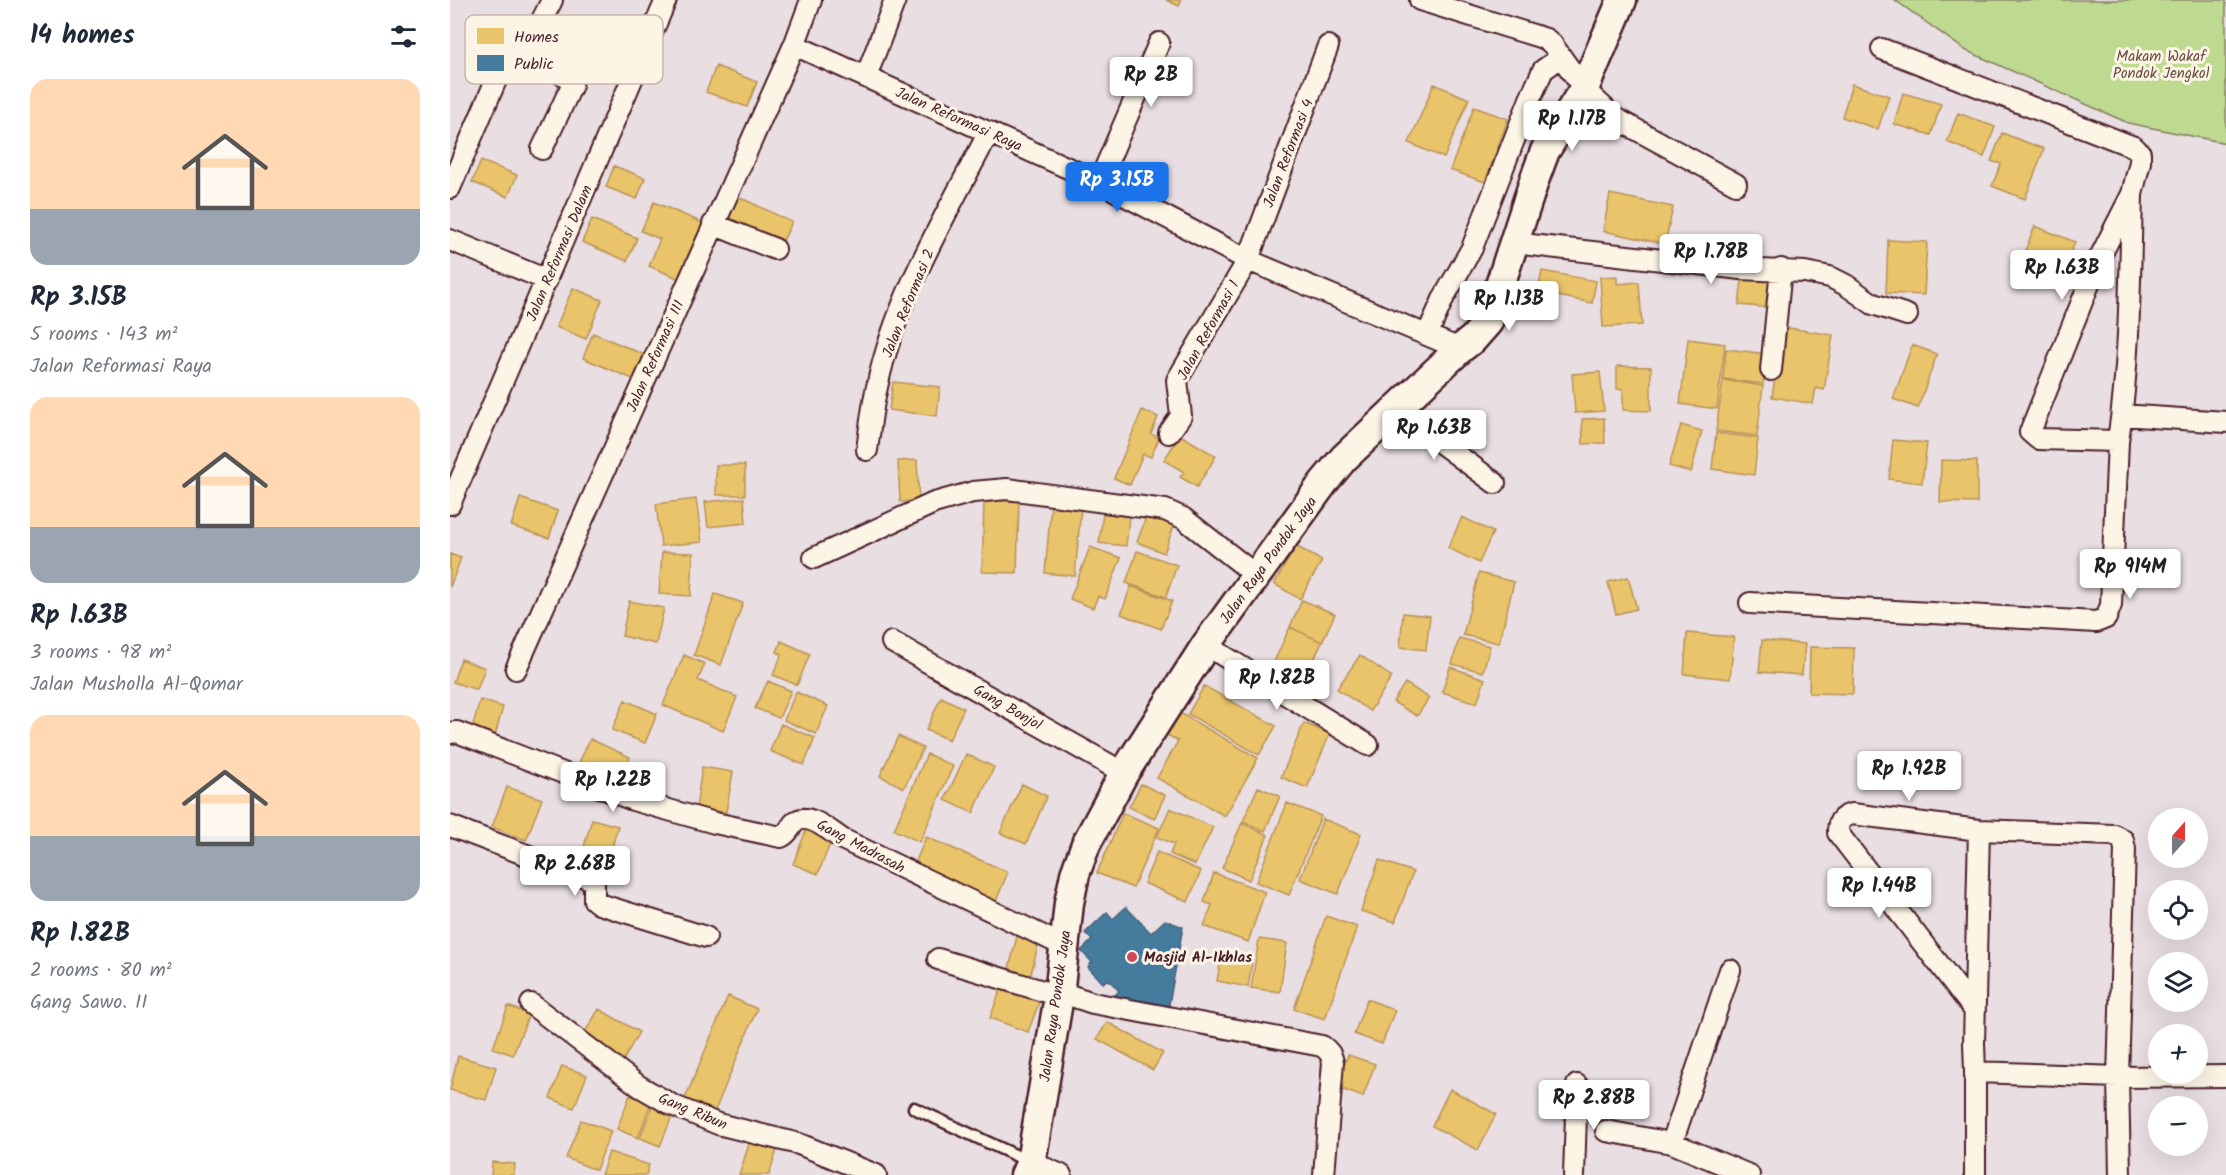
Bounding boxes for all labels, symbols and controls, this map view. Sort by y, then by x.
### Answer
text: 14 homes [30,15,135,57]
legend [465,15,663,84]
icon: filters [387,20,420,53]
text: Homes [514,25,559,50]
park label: Makam Wakaf Pondok Jengkol [2113,45,2210,86]
text: Public [514,52,554,77]
pin: Rp 2B [1109,57,1193,108]
text: Rp 2B [1124,60,1178,92]
street label: Jalan Reformasi Raya [891,81,1026,159]
street label: Jalan Reformasi 4 [1257,95,1321,211]
pin: Rp 1.17B [1510,101,1634,152]
text: Rp 1.17B [1537,104,1607,136]
icon: home [171,118,279,226]
pin: Rp 3.15B [1055,162,1179,213]
text: Rp 3.15B [1080,165,1154,197]
street label: Jalan Reformasi Dalam [520,181,600,325]
pin: Rp 1.78B [1649,234,1773,285]
text: Rp 1.78B [1674,237,1748,269]
street label: Jalan Reformasi 2 [876,245,942,361]
pin: Rp 1.63B [2000,250,2124,301]
text: Rp 1.63B [2024,253,2100,285]
street label: Jalan Reformasi 1 [1171,276,1246,385]
text: Rp 3.15B [30,277,127,319]
pin: Rp 1.13B [1447,281,1571,332]
text: Rp 1.13B [1474,284,1544,316]
street label: Jalan Reformasi III [620,296,692,416]
text: 5 rooms · 143 m² [30,319,178,351]
text: Jalan Reformasi Raya [30,351,212,383]
pin: Rp 1.63B [1372,410,1496,461]
text: Rp 1.63B [1396,413,1472,445]
icon: home [171,436,279,544]
street label: Jalan Raya Pondok Jaya [1214,492,1323,630]
pin: Rp 914M [2075,549,2185,600]
text: Rp 914M [2094,552,2166,584]
text: Rp 1.63B [30,595,128,637]
text: 3 rooms · 98 m² [30,637,171,669]
pin: Rp 1.82B [1215,660,1339,711]
text: Rp 1.82B [1238,663,1316,695]
text: Jalan Musholla Al-Qomar [30,669,243,701]
street label: Gang Bonjol [969,678,1047,737]
pin: Rp 1.92B [1847,751,1971,802]
icon: home [171,754,279,862]
text: Rp 1.92B [1871,754,1947,786]
pin: Rp 1.22B [551,762,675,813]
text: Rp 1.22B [574,765,652,797]
north arrow [2148,808,2208,868]
map controls [2148,808,2208,1156]
street label: Gang Madrasah [812,813,909,880]
pin: Rp 2.68B [513,846,637,897]
text: Rp 2.68B [534,849,616,881]
pin: Rp 1.44B [1817,868,1941,919]
text: Rp 1.44B [1841,871,1917,903]
button: locate [2148,880,2208,940]
text: Rp 1.82B [30,913,130,955]
street label: Jalan Raya Pondok Jaya [1033,929,1079,1084]
place label: Masjid Al-Ikhlas [1144,946,1252,970]
marker: Masjid Al-Ikhlas [1125,950,1139,964]
button: layers [2148,952,2208,1012]
text: 2 rooms · 80 m² [30,955,172,987]
text: Gang Sawo. II [30,987,147,1019]
button: + [2148,1024,2208,1084]
pin: Rp 2.88B [1532,1080,1656,1131]
text: Rp 2.88B [1553,1083,1635,1115]
street label: Gang Ribun [654,1087,731,1137]
button: − [2148,1096,2208,1156]

